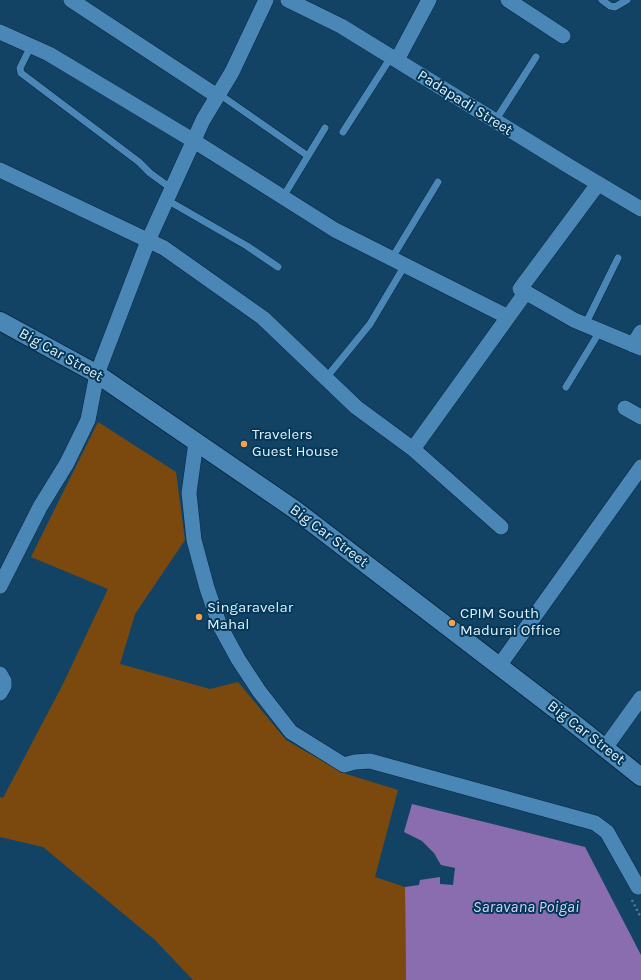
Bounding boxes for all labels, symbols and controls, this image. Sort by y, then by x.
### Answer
street label: Padapadi Street [414,67,516,139]
street label: Big Car Street [16,324,106,386]
place label: Travelers Guest House [252,426,338,461]
marker: Travelers Guest House [239,439,249,449]
street label: Big Car Street [286,501,372,571]
place label: Singaravelar Mahal [207,599,293,634]
place label: CPIM South Madurai Office [460,605,561,640]
marker: Singaravelar Mahal [194,612,204,622]
marker: CPIM South Madurai Office [447,618,457,628]
street label: Big Car Street [544,697,628,769]
water label: Saravana Poigai [473,897,579,917]

